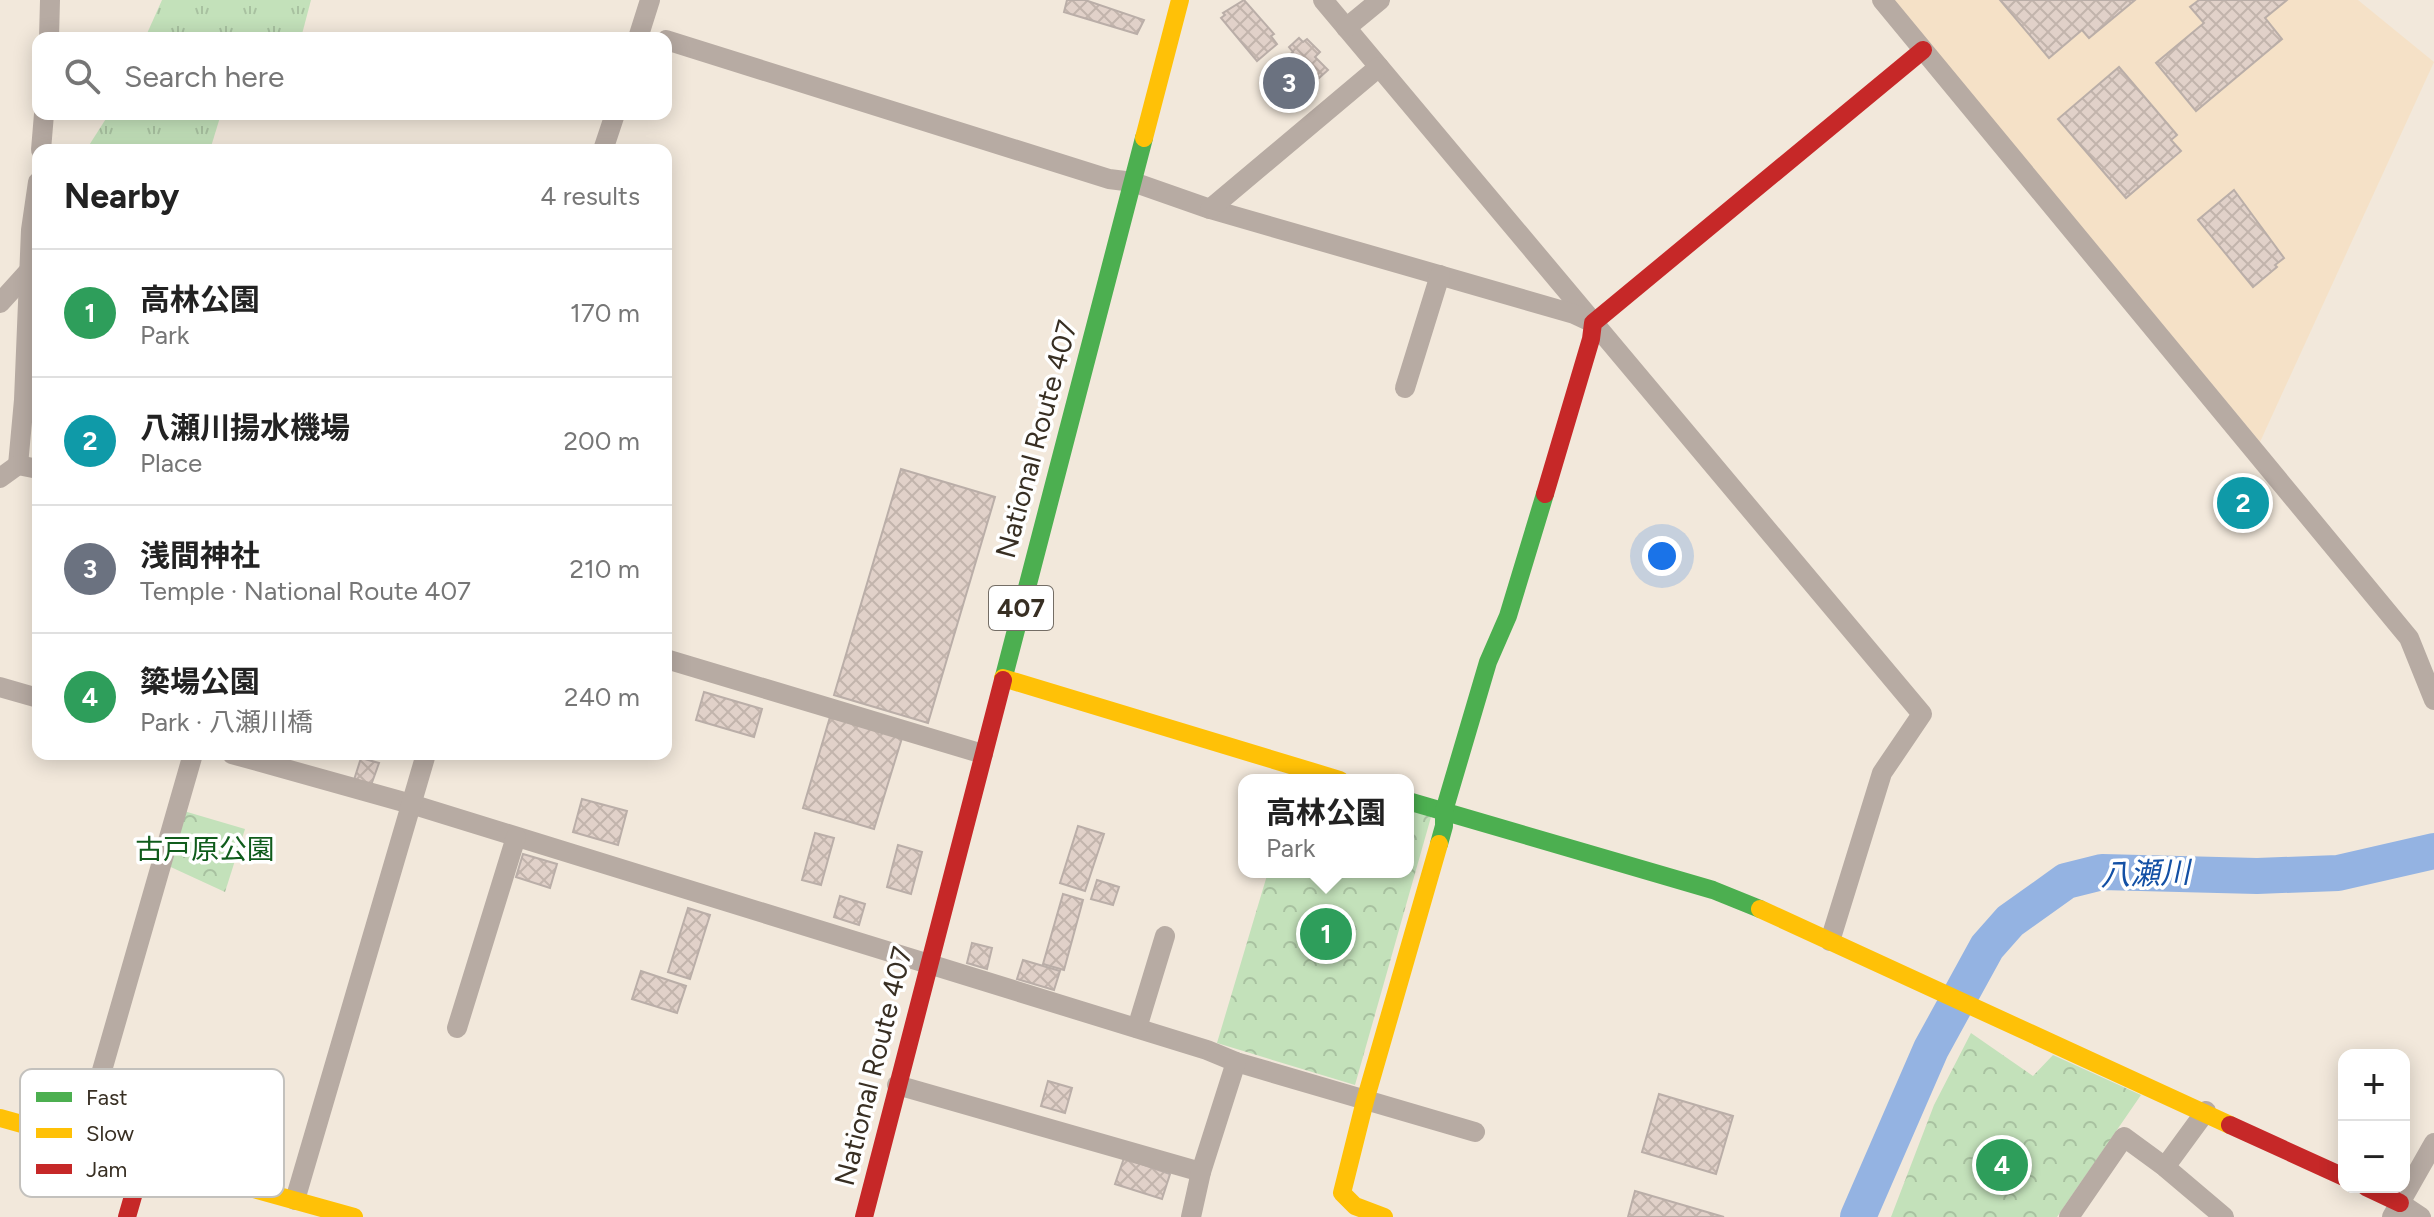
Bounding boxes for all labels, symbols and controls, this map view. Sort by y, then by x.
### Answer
search box [32,32,672,120]
pin: 3 [1263,53,1315,113]
icon: search [60,54,104,98]
text: Search here [124,58,284,95]
text: Nearby [64,176,179,217]
text: 4 results [540,180,640,212]
text: 高林公園 [140,281,260,318]
text: 1 [85,297,95,329]
text: 170 m [570,297,640,329]
street label: National Route 407 [988,316,1084,562]
text: Park [140,319,189,351]
text: 八瀬川揚水機場 [140,409,350,446]
text: 2 [82,425,98,457]
text: 200 m [564,425,640,457]
text: Place [140,447,202,479]
pin: 2 [2217,473,2269,533]
your location [1642,536,1682,576]
text: 浅間神社 [140,537,260,574]
text: 3 [83,553,97,585]
text: 210 m [570,553,640,585]
text: Temple · National Route 407 [140,575,471,607]
road number: 407 [989,586,1053,630]
text: 簗場公園 [140,663,260,700]
text: 4 [82,681,98,713]
text: 240 m [564,681,640,713]
text: Park · 八瀬川橋 [140,706,313,738]
popup [1238,774,1414,878]
text: 高林公園 [1266,794,1386,831]
park label: 古戸原公園 [135,832,275,866]
text: Park [1266,832,1315,864]
water label: 八瀬川 [2099,853,2194,894]
pin: 1 [1300,904,1352,964]
street label: National Route 407 [827,943,919,1189]
map controls [2338,1049,2410,1193]
button: + [2338,1049,2410,1121]
legend [20,1069,284,1197]
text: Fast [86,1084,128,1111]
text: Slow [86,1120,135,1147]
button: − [2338,1121,2410,1193]
pin: 4 [1976,1135,2028,1195]
text: Jam [86,1156,127,1183]

